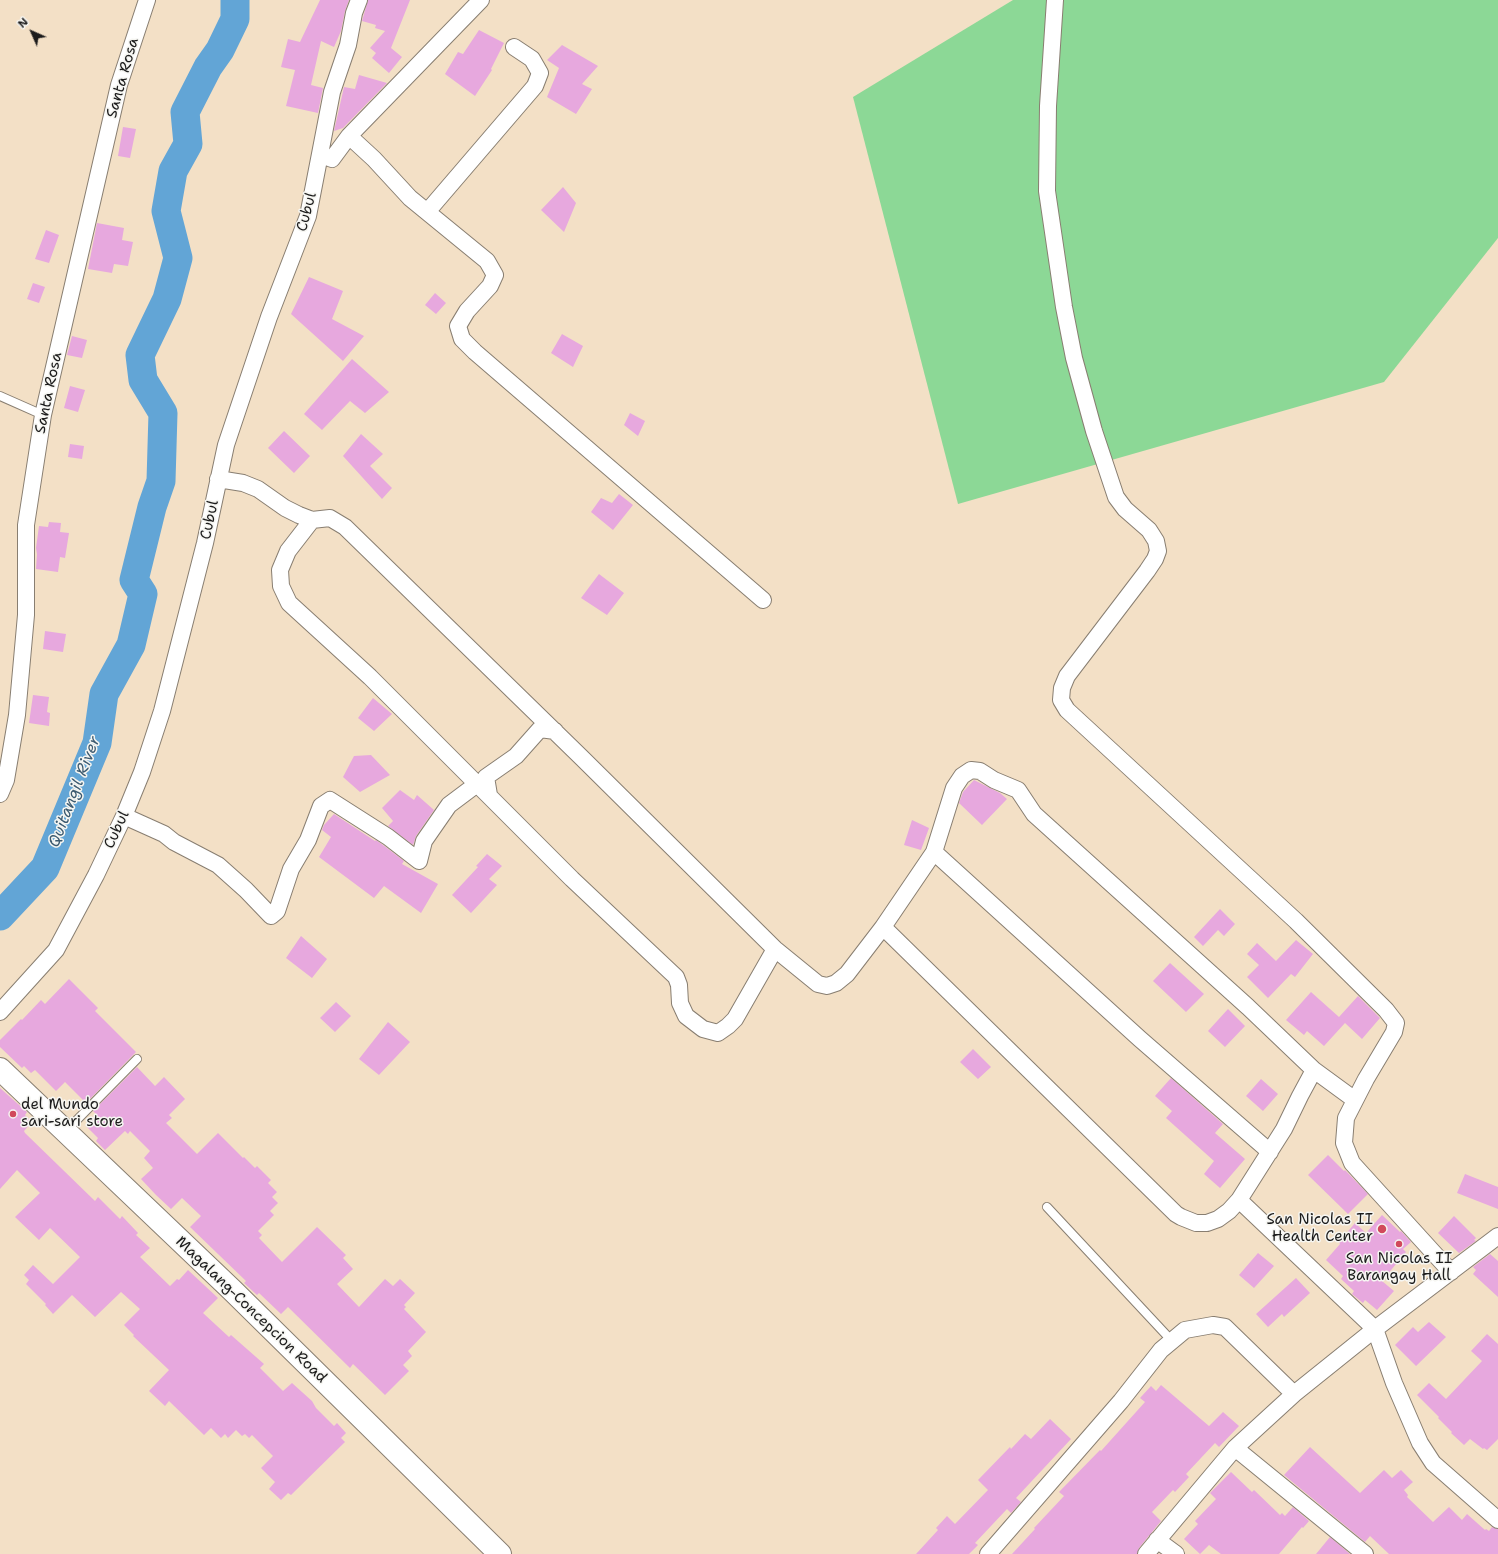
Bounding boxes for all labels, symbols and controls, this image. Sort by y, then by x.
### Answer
north arrow [12,12,52,52]
text: N [15,15,32,32]
street label: Santa Rosa [103,36,143,120]
street label: Cubul [293,191,321,233]
street label: Santa Rosa [32,351,66,435]
street label: Cubul [197,499,223,541]
water label: Quitangil River [45,734,105,850]
street label: Cubul [100,808,134,852]
place label: del Mundo sari-sari store [21,1096,123,1131]
marker: del Mundo sari-sari store [8,1109,18,1119]
place label: San Nicolas II Health Center [1266,1211,1373,1246]
marker: San Nicolas II Health Center [1376,1223,1388,1235]
street label: Magalang-Concepcion Road [172,1233,330,1387]
marker: San Nicolas II Barangay Hall [1394,1239,1404,1249]
place label: San Nicolas II Barangay Hall [1346,1250,1452,1285]

